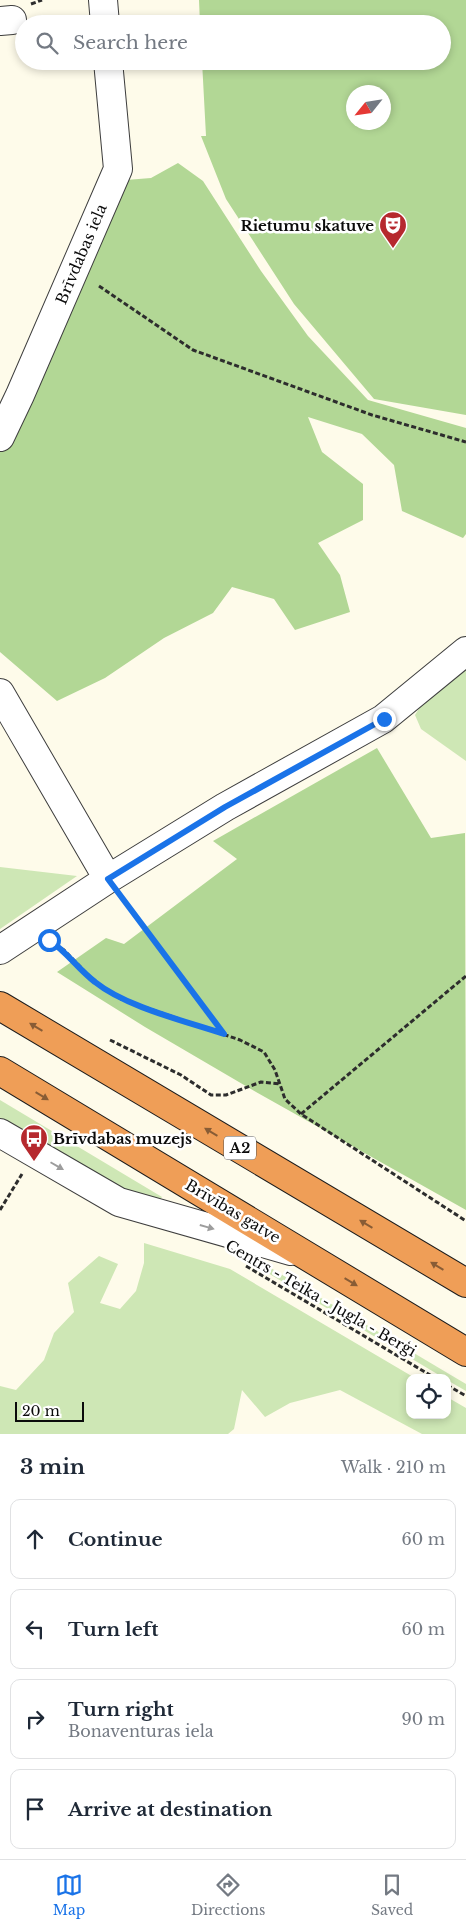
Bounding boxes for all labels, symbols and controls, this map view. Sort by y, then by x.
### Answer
search box [15,15,451,70]
icon: search [33,29,61,57]
text: Search here [73,31,188,54]
north arrow [346,85,391,130]
street label: Brīvdabas iela [51,200,111,307]
theatre icon: Rietumu skatuve [378,210,408,249]
place label: Rietumu skatuve [240,216,374,235]
route end [373,708,396,731]
route start [38,929,61,952]
one-way arrow [29,1023,42,1032]
one-way arrow [35,1092,48,1101]
bus stop icon: Brīvdabas muzejs [19,1123,49,1162]
one-way arrow [205,1127,218,1136]
place label: Brīvdabas muzejs [53,1129,192,1148]
road number: A2 [224,1136,256,1160]
one-way arrow [51,1162,64,1171]
street label: Brīvības gatve [182,1175,284,1247]
one-way arrow [360,1219,373,1228]
one-way arrow [199,1223,214,1231]
street label: Centrs - Teika - Jugla - Berģi [222,1235,420,1361]
one-way arrow [431,1261,444,1270]
one-way arrow [345,1277,358,1286]
map controls [406,1374,451,1419]
button: locate [406,1374,451,1419]
scale bar [15,1399,84,1422]
text: 20 m [22,1402,60,1420]
text: 3 min [20,1454,85,1480]
text: Walk · 210 m [341,1457,446,1477]
icon: ahead [21,1525,49,1553]
text: Continue [68,1528,163,1551]
text: 60 m [402,1529,445,1549]
icon: left [21,1615,49,1643]
text: Turn left [68,1618,159,1641]
text: 60 m [402,1619,445,1639]
text: Turn right [68,1698,174,1721]
icon: right [21,1705,49,1733]
text: 90 m [402,1709,445,1729]
text: Bonaventuras iela [68,1721,214,1741]
icon: arrive [21,1795,49,1823]
text: Arrive at destination [68,1798,272,1821]
tab: Map [53,1871,85,1919]
tab: Directions [191,1871,265,1919]
tab: Saved [371,1871,413,1919]

